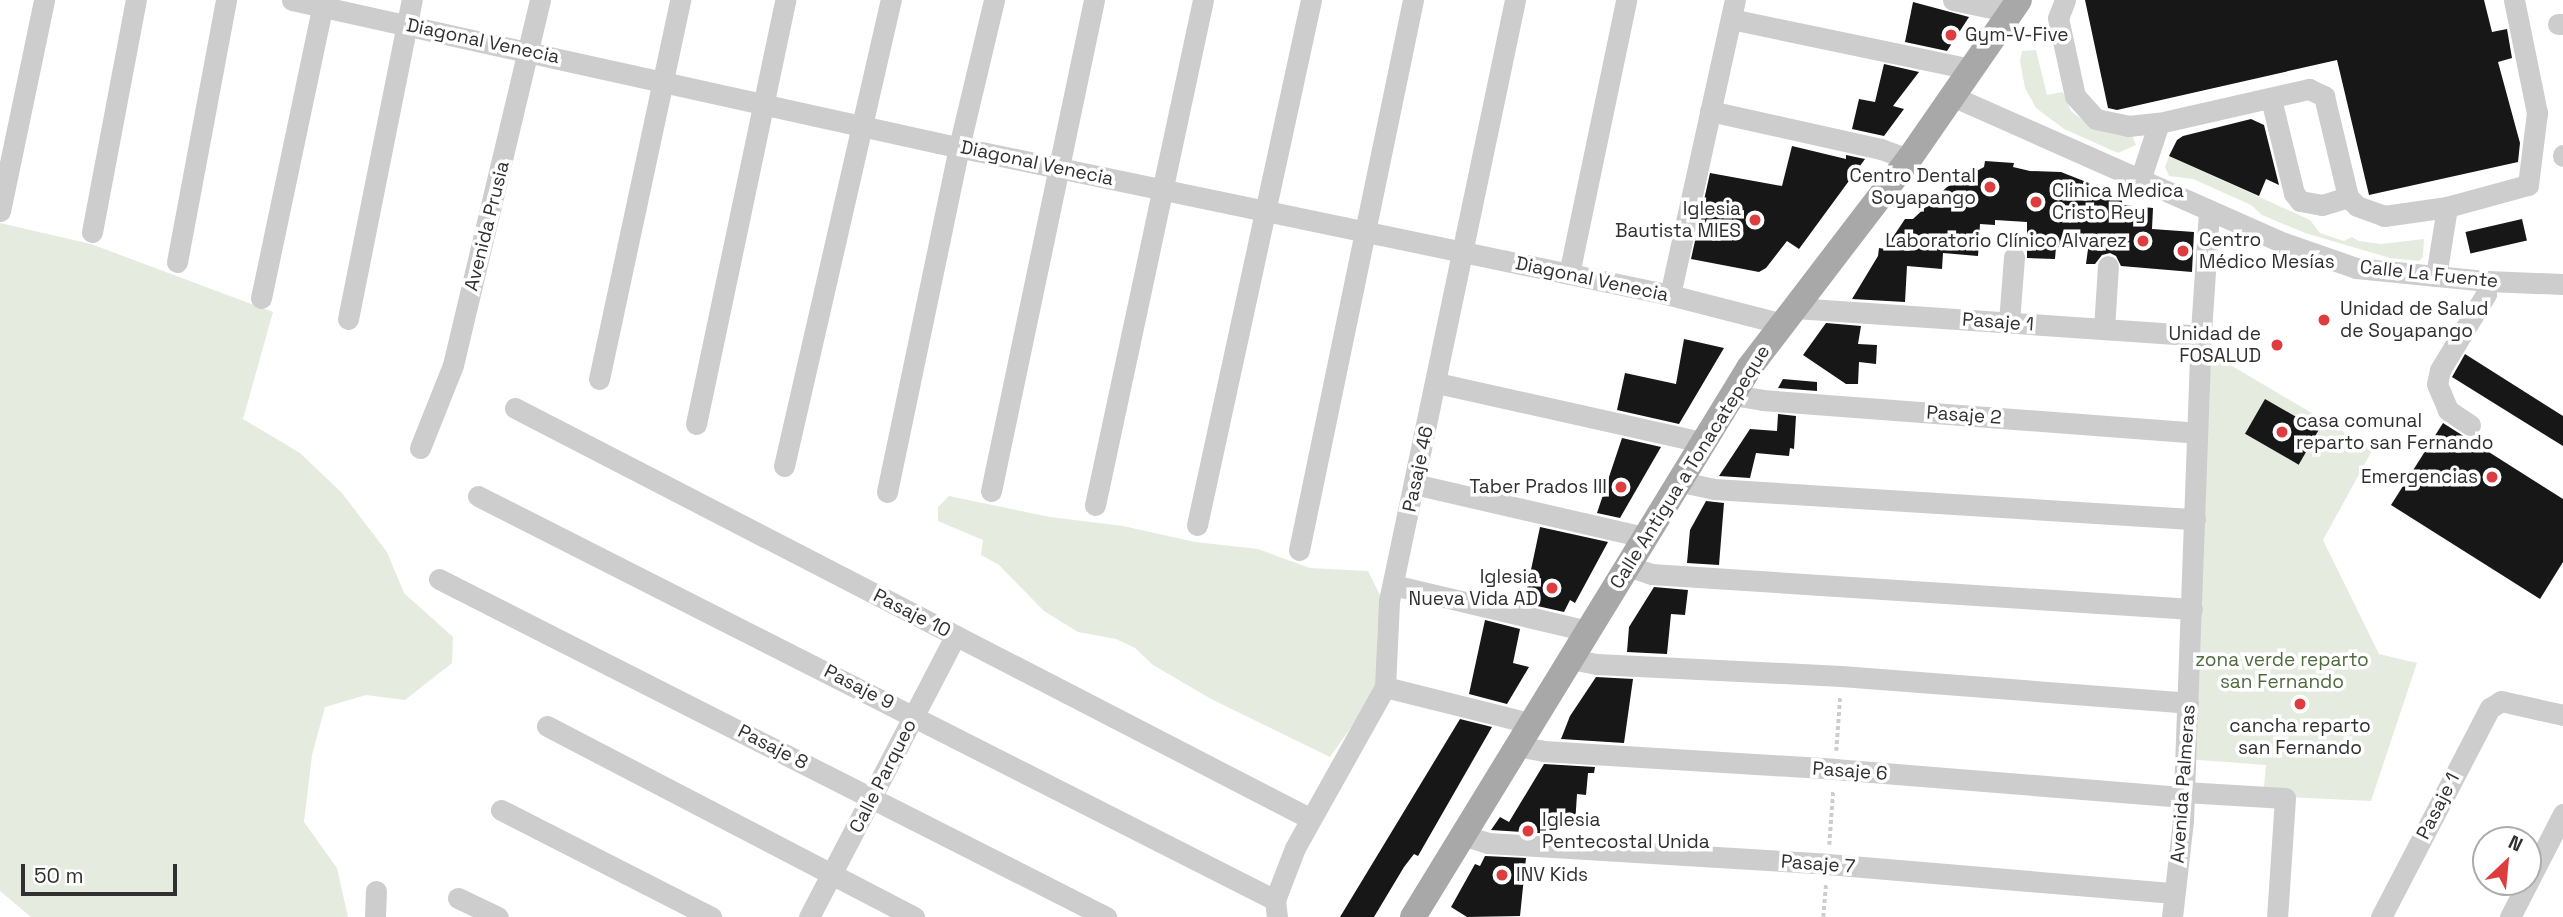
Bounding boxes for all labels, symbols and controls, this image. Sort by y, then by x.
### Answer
street label: Diagonal Venecia [404,14,562,68]
place label: Gym-V-Five [1965,24,2069,46]
marker: Gym-V-Five [1943,27,1959,43]
street label: Diagonal Venecia [958,136,1116,190]
street label: Avenida Prusia [460,159,514,293]
place label: Centro Dental Soyapango [1849,165,1976,209]
marker: Centro Dental Soyapango [1982,179,1998,195]
place label: Clinica Medica Cristo Rey [2052,180,2184,224]
marker: Clinica Medica Cristo Rey [2026,192,2046,212]
place label: Iglesia Bautista MIES [1615,198,1741,242]
marker: Iglesia Bautista MIES [1747,212,1763,228]
place label: Centro Médico Mesías [2199,229,2335,273]
place label: Laboratorio Clínico Alvarez [1885,230,2127,252]
marker: Laboratorio Clínico Alvarez [2133,231,2153,251]
marker: Centro Médico Mesías [2173,241,2193,261]
street label: Diagonal Venecia [1513,252,1671,306]
street label: Calle La Fuente [2359,255,2499,293]
place label: Unidad de Salud de Soyapango [2340,298,2488,342]
street label: Pasaje 1 [1961,308,2035,336]
marker: Unidad de Salud de Soyapango [2314,310,2334,330]
place label: Unidad de FOSALUD [2169,323,2261,367]
marker: Unidad de FOSALUD [2267,335,2287,355]
street label: Calle Antigua a Tonacatepeque [1605,341,1775,593]
street label: Pasaje 2 [1926,401,2002,429]
place label: casa comunal reparto san Fernando [2296,410,2494,454]
street label: Pasaje 46 [1398,424,1438,514]
marker: casa comunal reparto san Fernando [2274,424,2290,440]
place label: Emergencias [2361,466,2478,488]
marker: Emergencias [2484,469,2500,485]
place label: Taber Prados III [1469,476,1607,498]
marker: Taber Prados III [1613,479,1629,495]
place label: Iglesia Nueva Vida AD [1408,566,1538,610]
marker: Iglesia Nueva Vida AD [1544,580,1560,596]
street label: Pasaje 10 [869,584,955,642]
park label: zona verde reparto san Fernando [2195,649,2369,693]
street label: Pasaje 9 [820,660,898,714]
marker: cancha reparto san Fernando [2292,696,2308,712]
street label: Avenida Palmeras [2166,704,2200,864]
street label: Calle Parqueo [845,715,921,837]
place label: cancha reparto san Fernando [2229,715,2371,759]
street label: Pasaje 8 [734,720,812,774]
street label: Pasaje 6 [1812,757,1888,785]
street label: Pasaje 1 [2412,769,2464,843]
place label: Iglesia Pentecostal Unida [1542,809,1710,853]
marker: Iglesia Pentecostal Unida [1520,823,1536,839]
north arrow [2472,826,2542,896]
text: N [2504,829,2527,857]
scale bar [24,850,180,894]
street label: Pasaje 7 [1780,850,1856,878]
text: 50 m [34,862,84,889]
place label: INV Kids [1516,864,1588,886]
marker: INV Kids [1494,867,1510,883]

